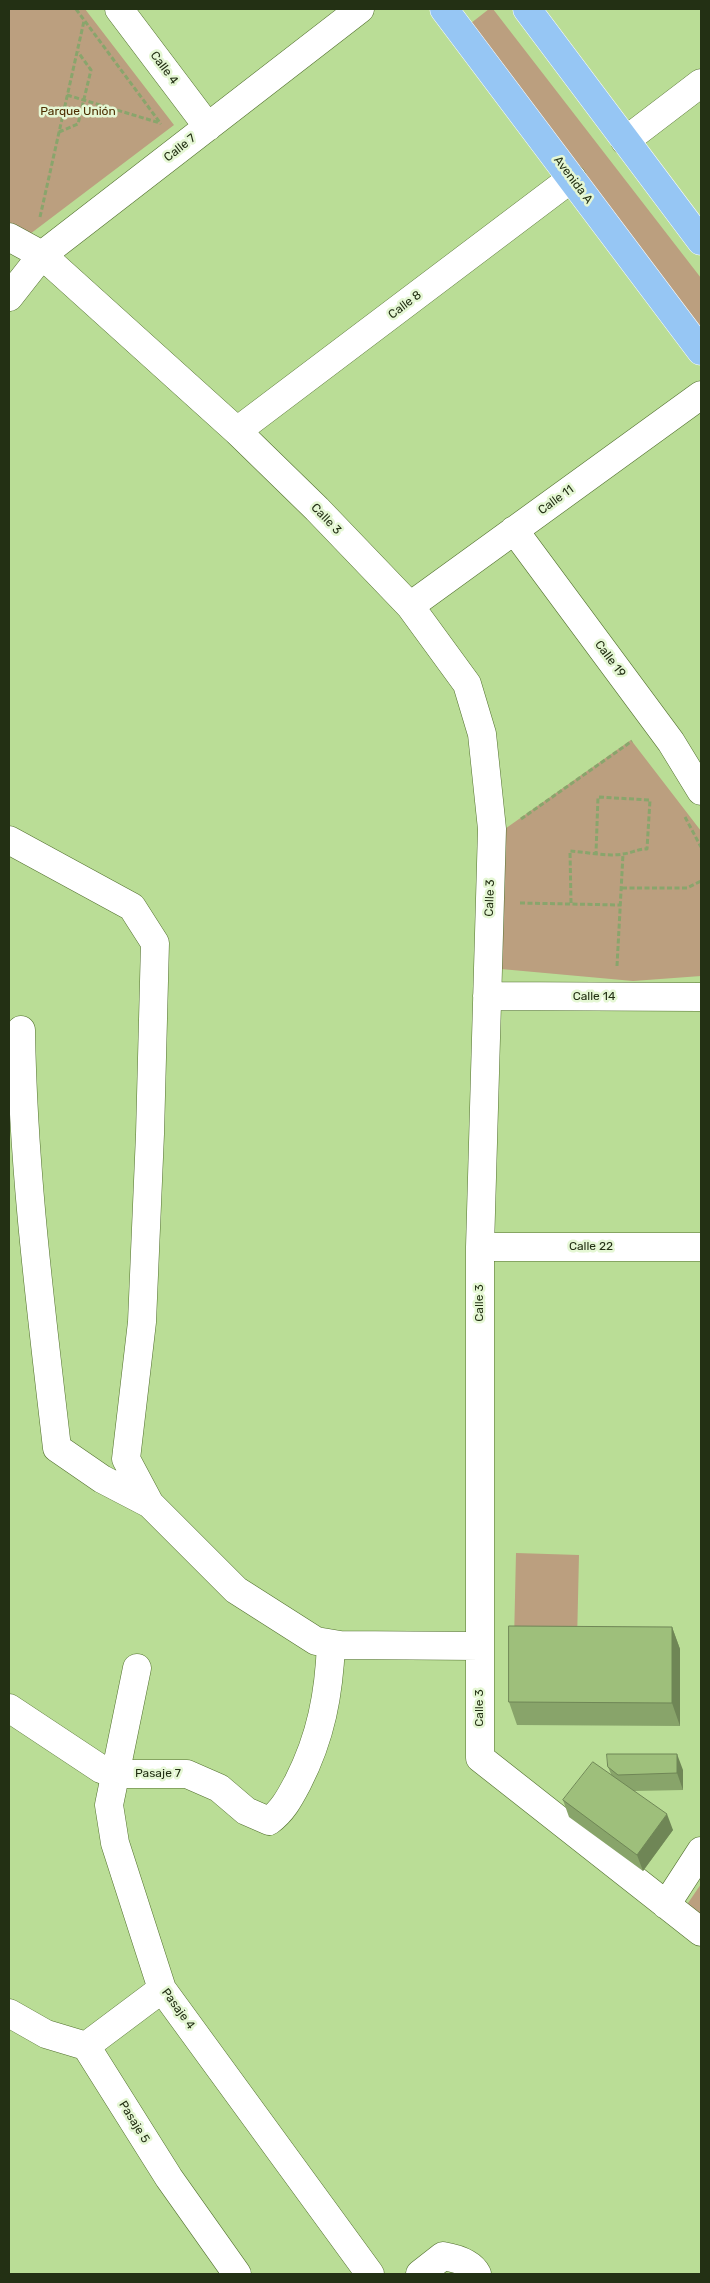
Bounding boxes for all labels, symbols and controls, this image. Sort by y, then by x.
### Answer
street label: Calle 4 [147,49,181,87]
park label: Parque Unión [40,105,116,119]
street label: Calle 7 [161,131,199,165]
street label: Avenida A [550,153,596,207]
street label: Calle 8 [386,288,424,322]
street label: Calle 11 [535,482,577,518]
street label: Calle 3 [308,501,344,537]
street label: Calle 19 [592,638,628,680]
street label: Calle 3 [482,879,498,917]
street label: Calle 14 [573,990,615,1004]
street label: Calle 22 [569,1240,613,1254]
street label: Calle 3 [473,1284,487,1322]
street label: Calle 3 [473,1689,487,1727]
street label: Pasaje 7 [135,1767,181,1781]
street label: Pasaje 4 [158,1986,198,2032]
street label: Pasaje 5 [115,2098,153,2146]

